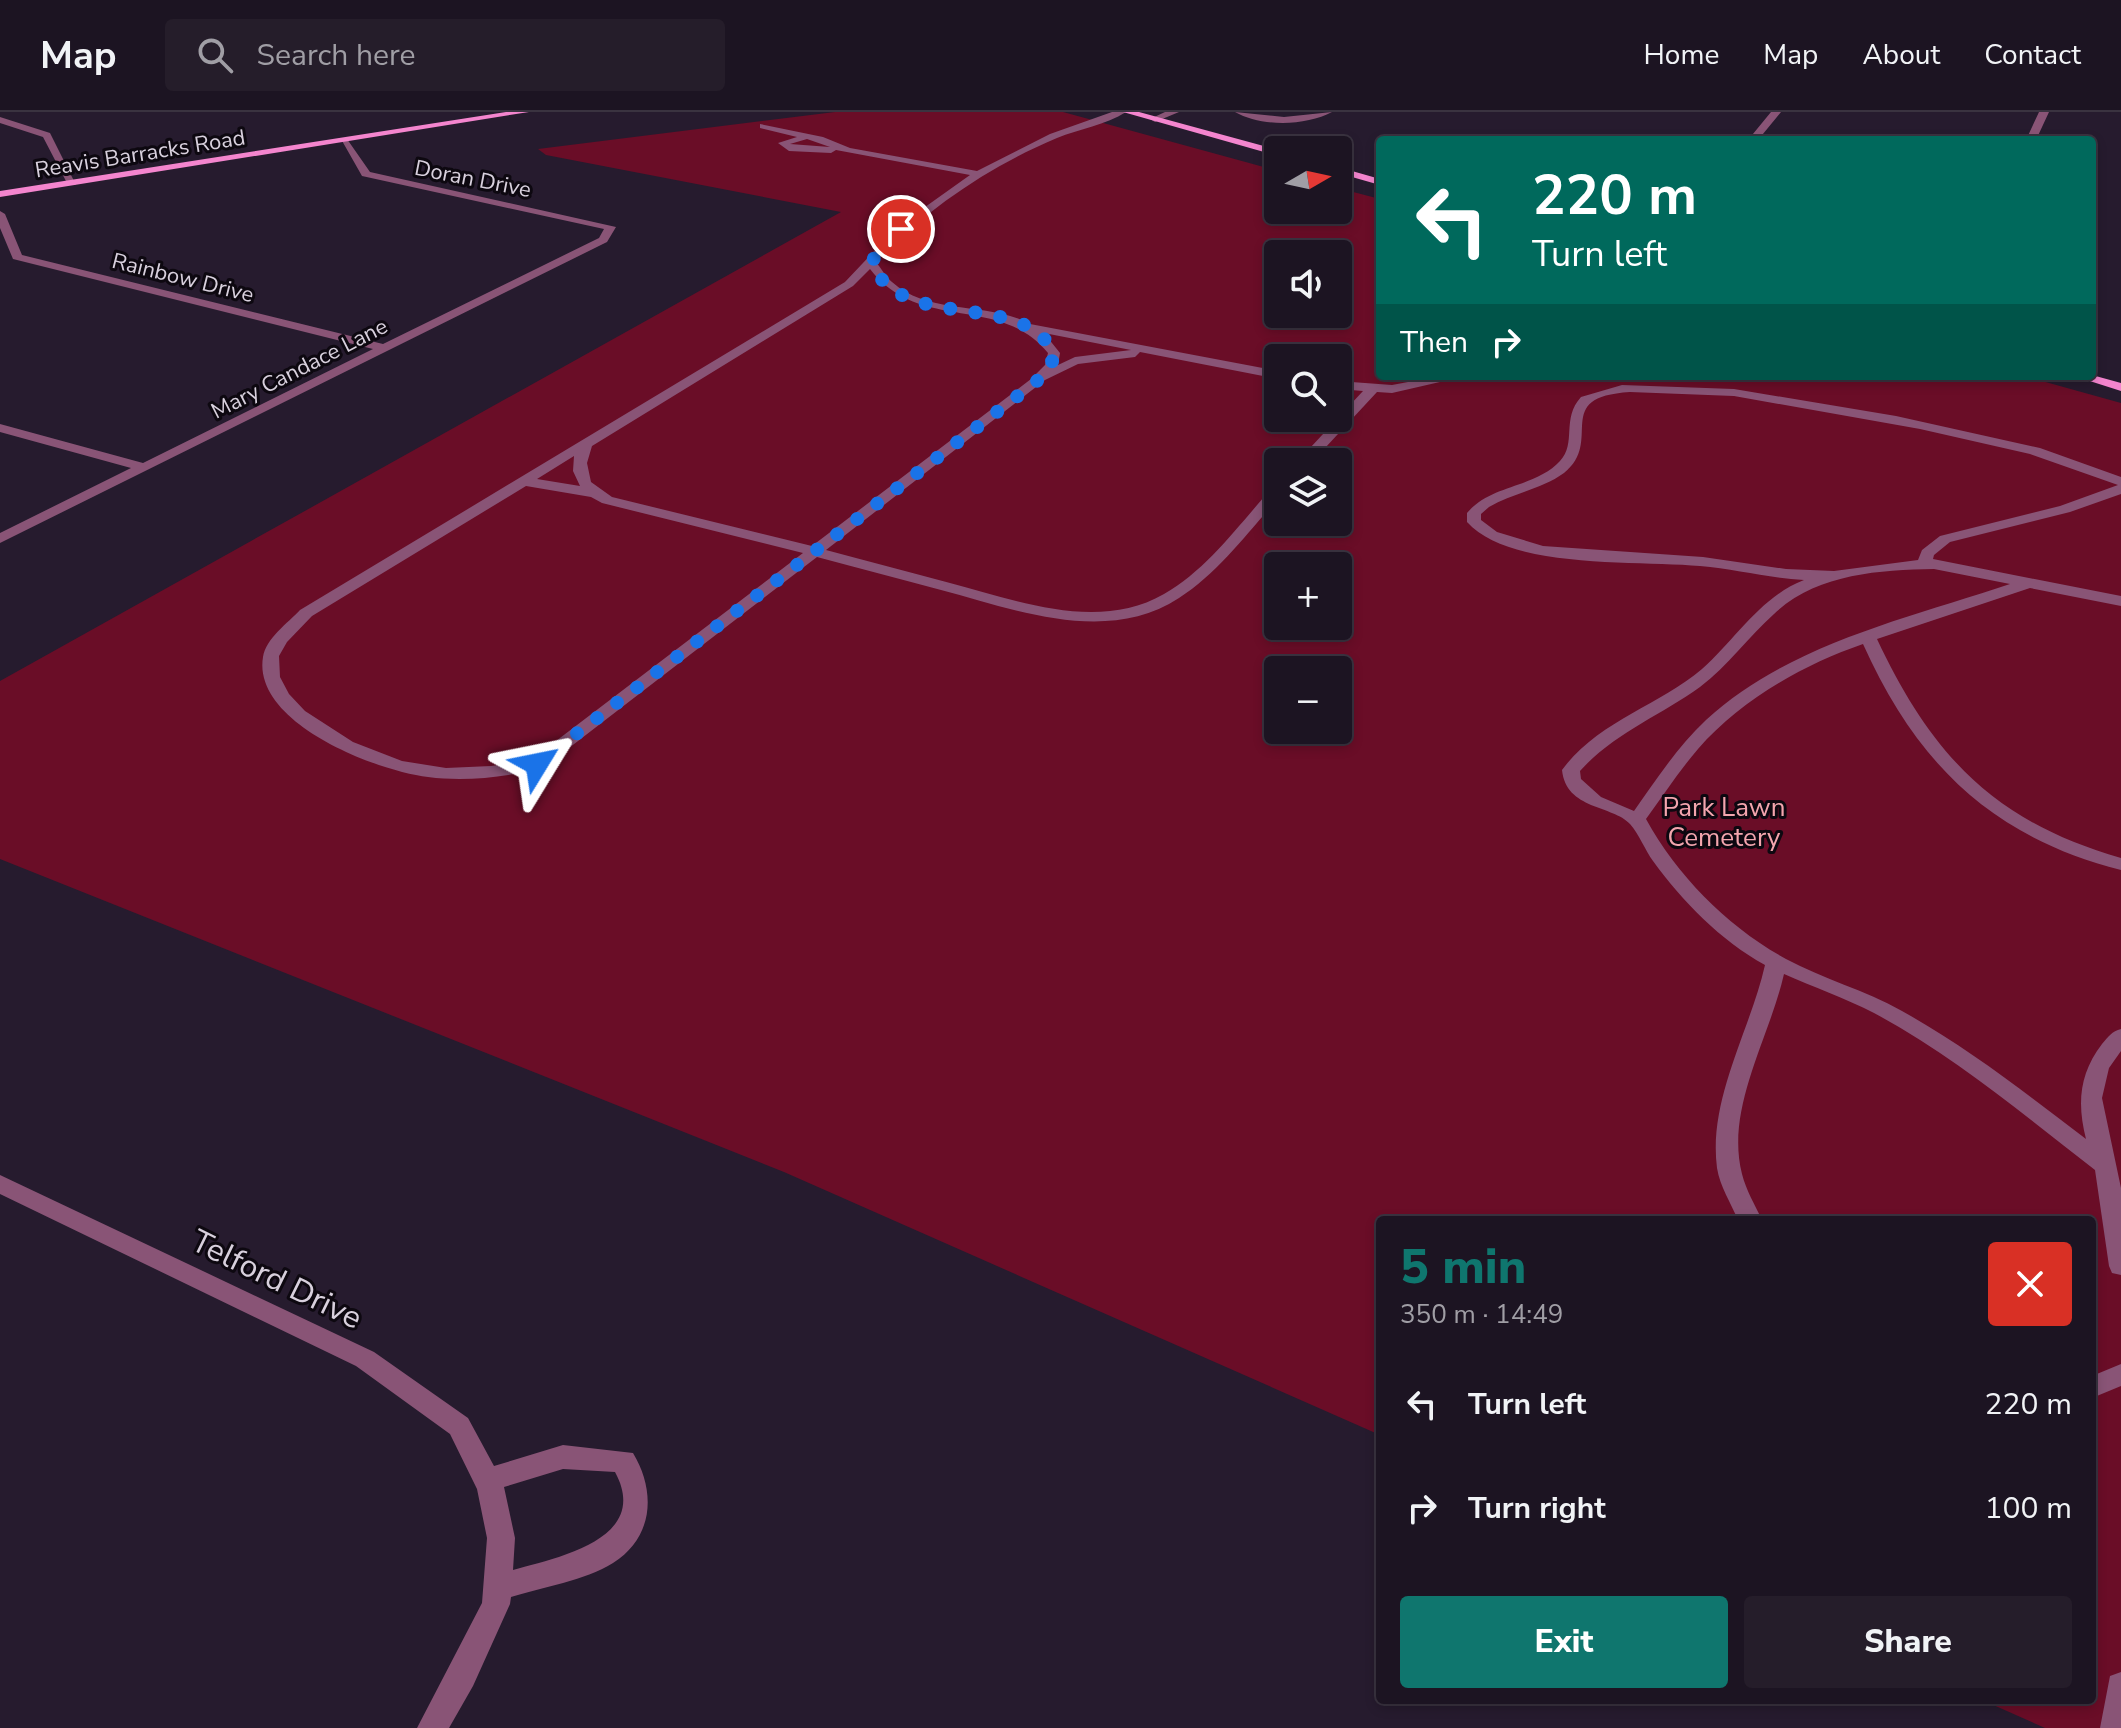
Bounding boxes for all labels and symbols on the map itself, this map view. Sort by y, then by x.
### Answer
street label: Reavis Barracks Road [33,123,248,185]
north arrow [1264,136,1352,224]
street label: Doran Drive [412,153,534,205]
pin [867,195,935,263]
street label: Rainbow Drive [109,246,257,310]
street label: Mary Candace Lane [206,311,393,426]
position arrow [495,722,579,806]
park label: Park Lawn Cemetery [1662,790,1786,855]
street label: Telford Drive [184,1220,369,1339]

